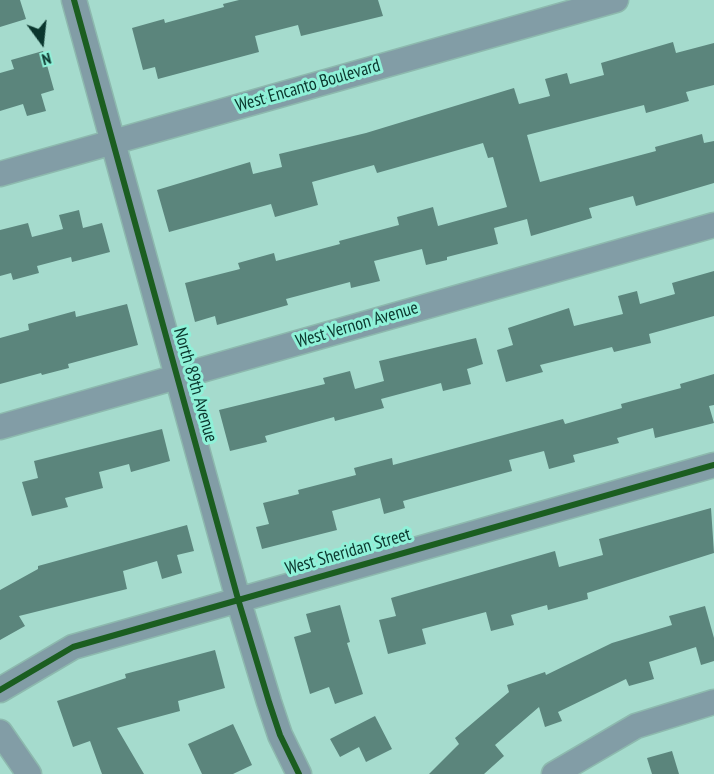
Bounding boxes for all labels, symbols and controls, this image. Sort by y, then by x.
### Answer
north arrow [12,12,72,72]
text: N [40,49,53,70]
street label: West Encanto Boulevard [233,55,383,117]
street label: West Vernon Avenue [293,297,421,353]
street label: North 89th Avenue [168,325,222,445]
street label: West Sheridan Street [283,524,413,580]

